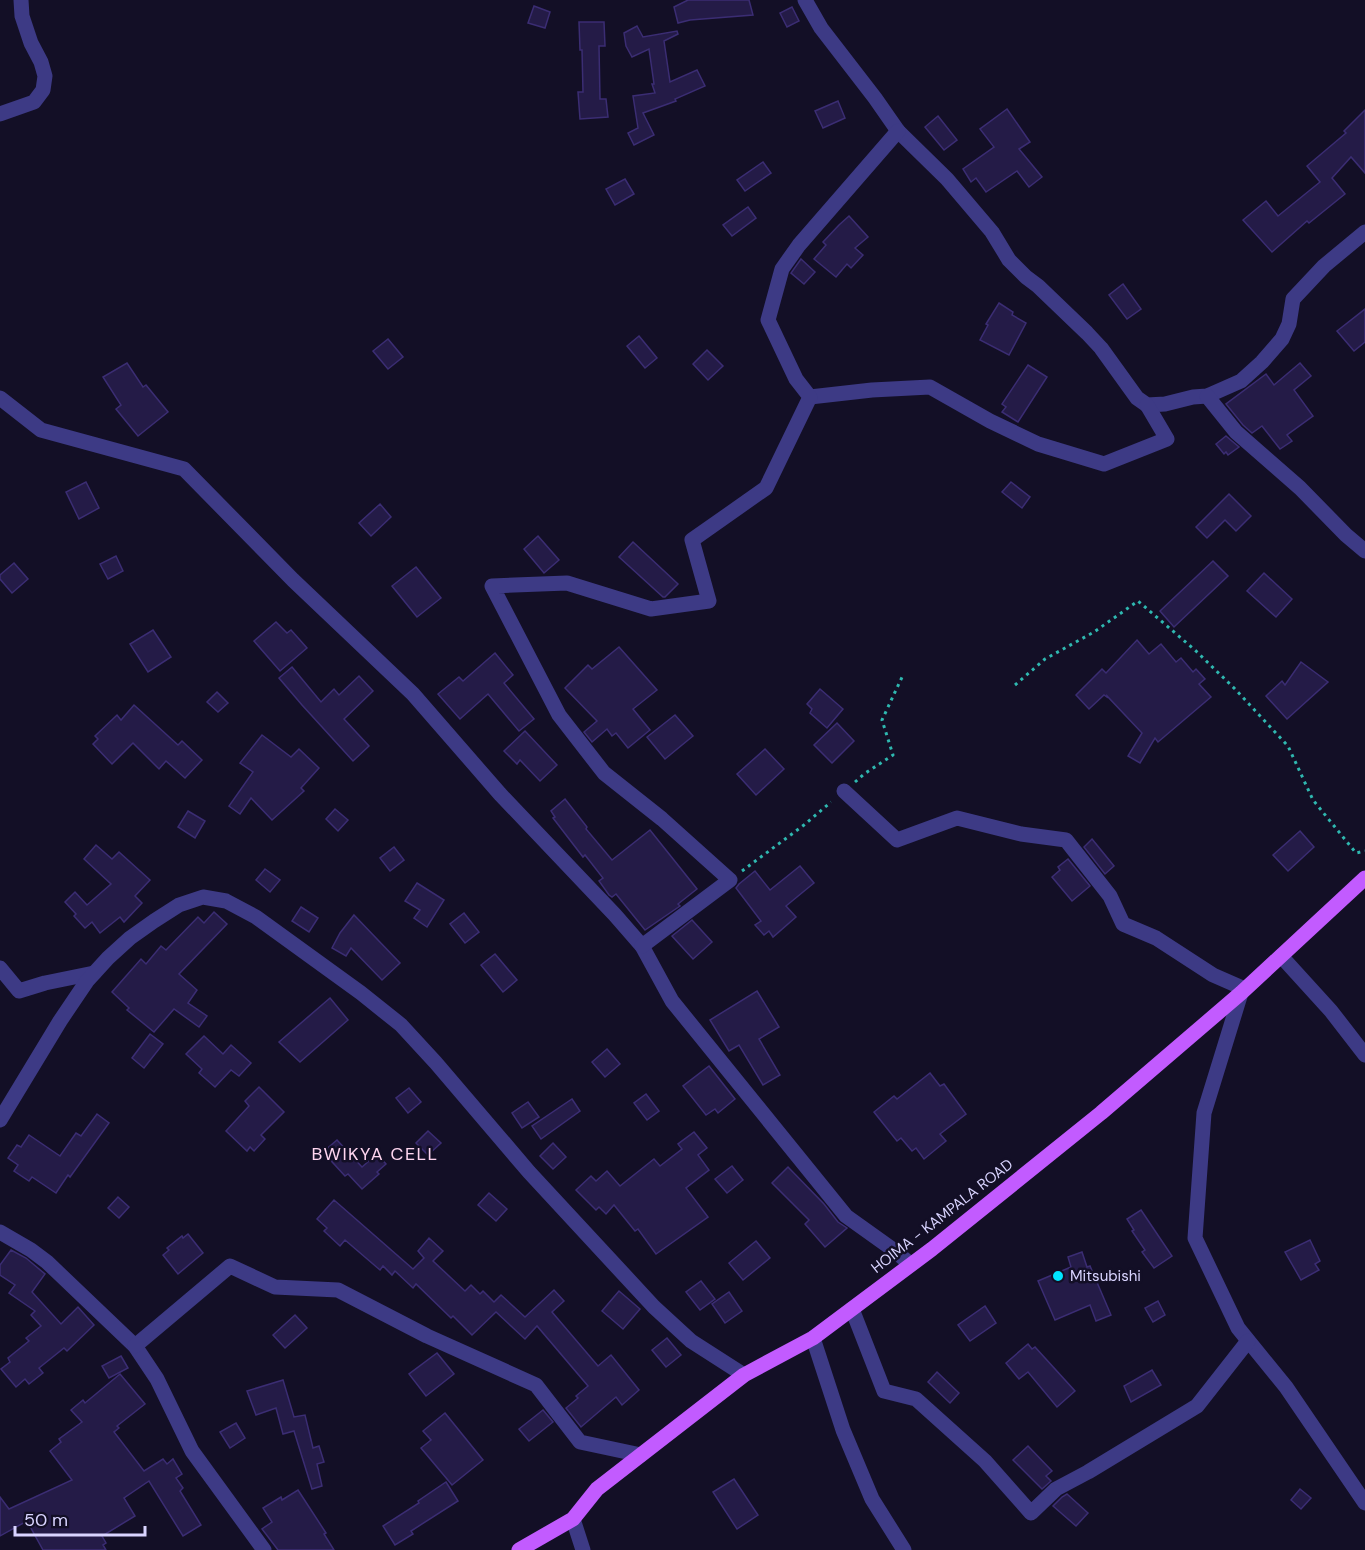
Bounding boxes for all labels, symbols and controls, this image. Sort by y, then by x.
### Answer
district label: BWIKYA CELL [311,1142,439,1166]
street label: HOIMA - KAMPALA ROAD [867,1154,1017,1278]
place label: Mitsubishi [1070,1266,1141,1286]
marker: Mitsubishi [1051,1269,1065,1283]
scale bar [15,1499,146,1537]
text: 50 m [24,1508,68,1532]

